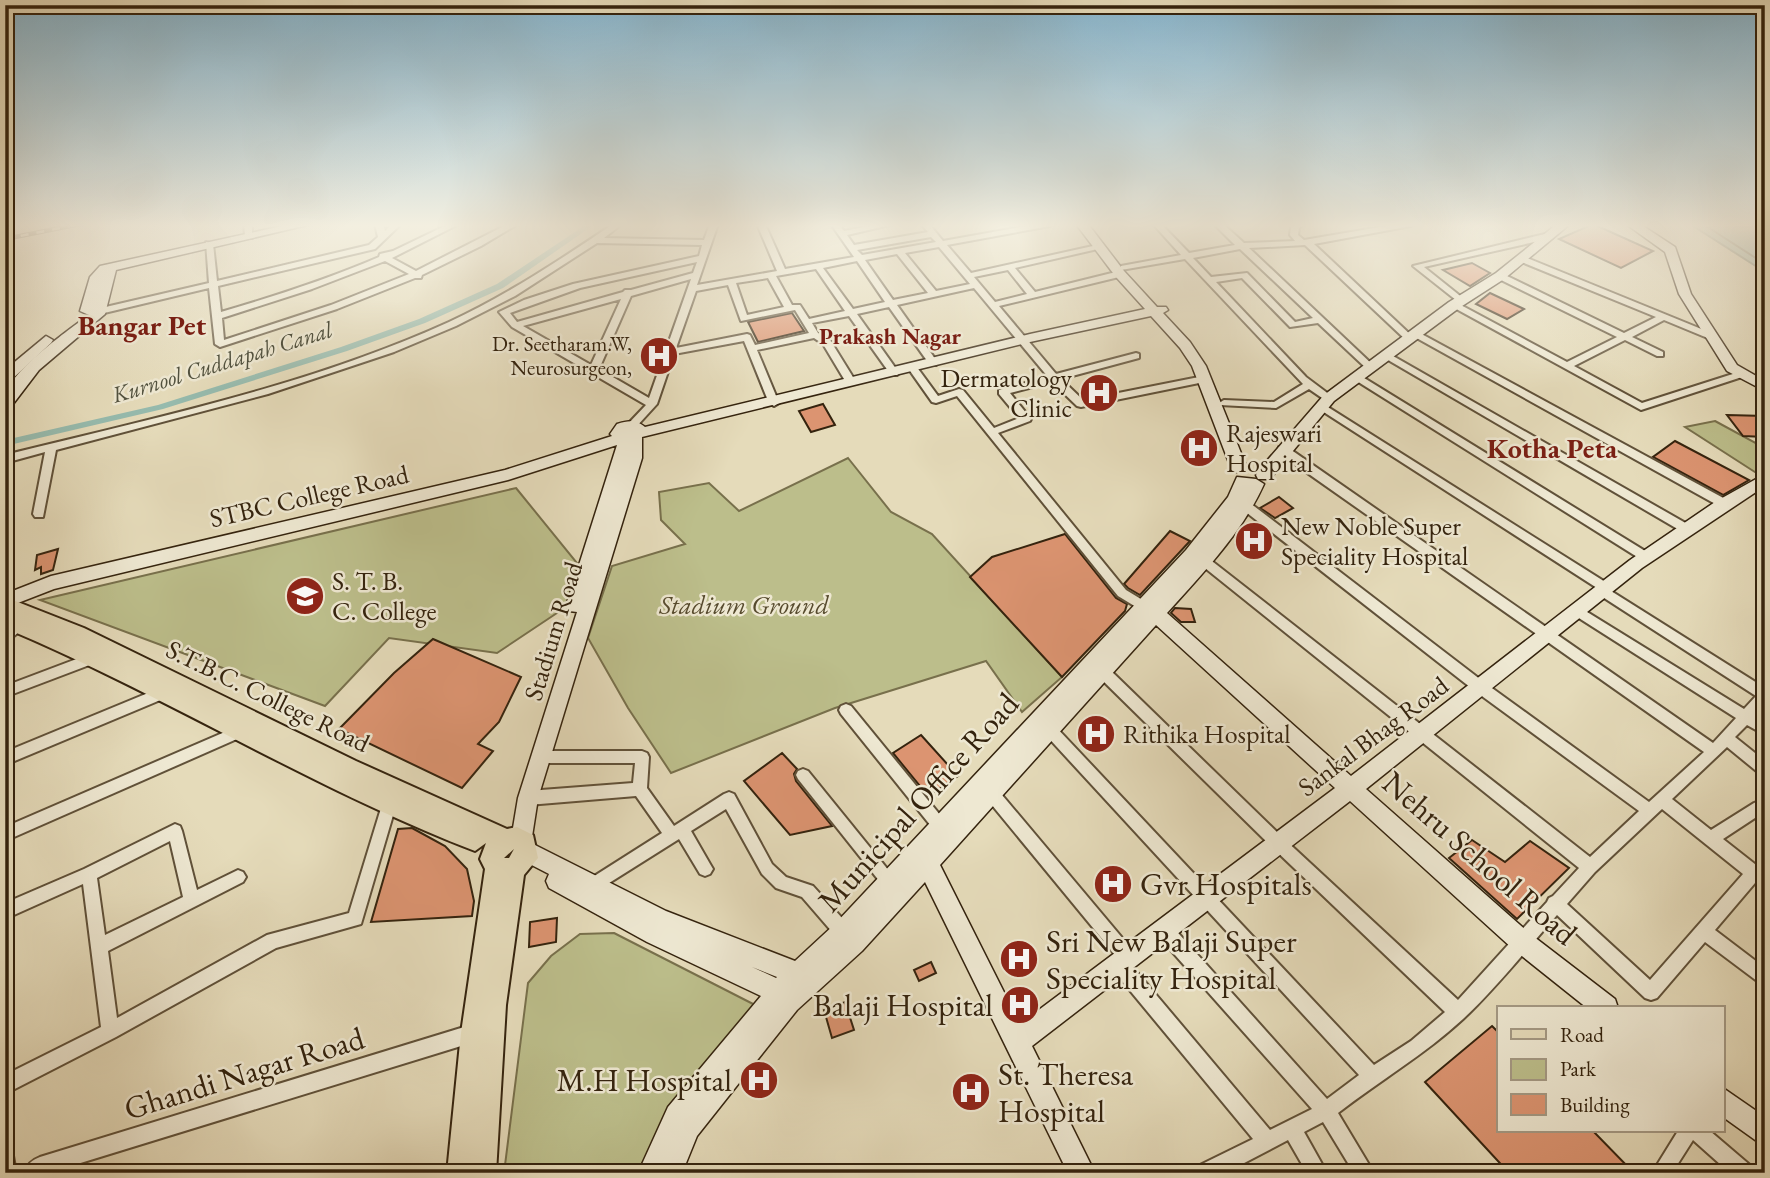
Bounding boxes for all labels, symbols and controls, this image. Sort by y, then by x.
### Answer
district label: Bangar Pet [78,307,207,343]
water label: Kurnool Cuddapah Canal [107,314,336,410]
district label: Prakash Nagar [819,321,962,351]
place label: Dr. Seetharam.W, Neurosurgeon, [492,330,632,381]
hospital icon: Dr. Seetharam.W, Neurosurgeon, [638,335,680,377]
place label: Dermatology Clinic [941,361,1073,425]
hospital icon: Dermatology Clinic [1078,372,1120,414]
place label: Rajeswari Hospital [1226,416,1322,480]
hospital icon: Rajeswari Hospital [1178,427,1220,469]
district label: Kotha Peta [1487,430,1618,466]
street label: STBC College Road [206,456,413,535]
place label: New Noble Super Speciality Hospital [1281,509,1468,573]
hospital icon: New Noble Super Speciality Hospital [1233,520,1275,562]
street label: Stadium Road [516,557,591,705]
place label: S. T. B. C. College [332,564,437,628]
school or university icon: S. T. B. C. College [284,575,326,617]
park label: Stadium Ground [658,588,829,622]
street label: S.T.B.C. College Road [161,632,376,760]
street label: Sankal Bhag Road [1291,668,1456,804]
street label: Municipal Office Road [808,683,1028,921]
hospital icon: Rithika Hospital [1075,713,1117,755]
place label: Rithika Hospital [1123,717,1291,751]
street label: Nehru School Road [1374,762,1587,955]
hospital icon: Gvr Hospitals [1092,863,1134,905]
place label: Gvr Hospitals [1140,863,1312,905]
place label: Sri New Balaji Super Speciality Hospital [1046,920,1297,999]
hospital icon: Sri New Balaji Super Speciality Hospital [998,938,1040,980]
place label: Balaji Hospital [813,984,993,1026]
hospital icon: Balaji Hospital [999,984,1041,1026]
legend [1497,1006,1724,1132]
street label: Ghandi Nagar Road [119,1016,370,1129]
text: Road [1560,1021,1604,1048]
place label: St. Theresa Hospital [998,1053,1134,1132]
text: Park [1560,1055,1597,1082]
place label: M.H Hospital [556,1059,732,1101]
hospital icon: M.H Hospital [738,1059,780,1101]
hospital icon: St. Theresa Hospital [950,1071,992,1113]
text: Building [1560,1091,1630,1118]

